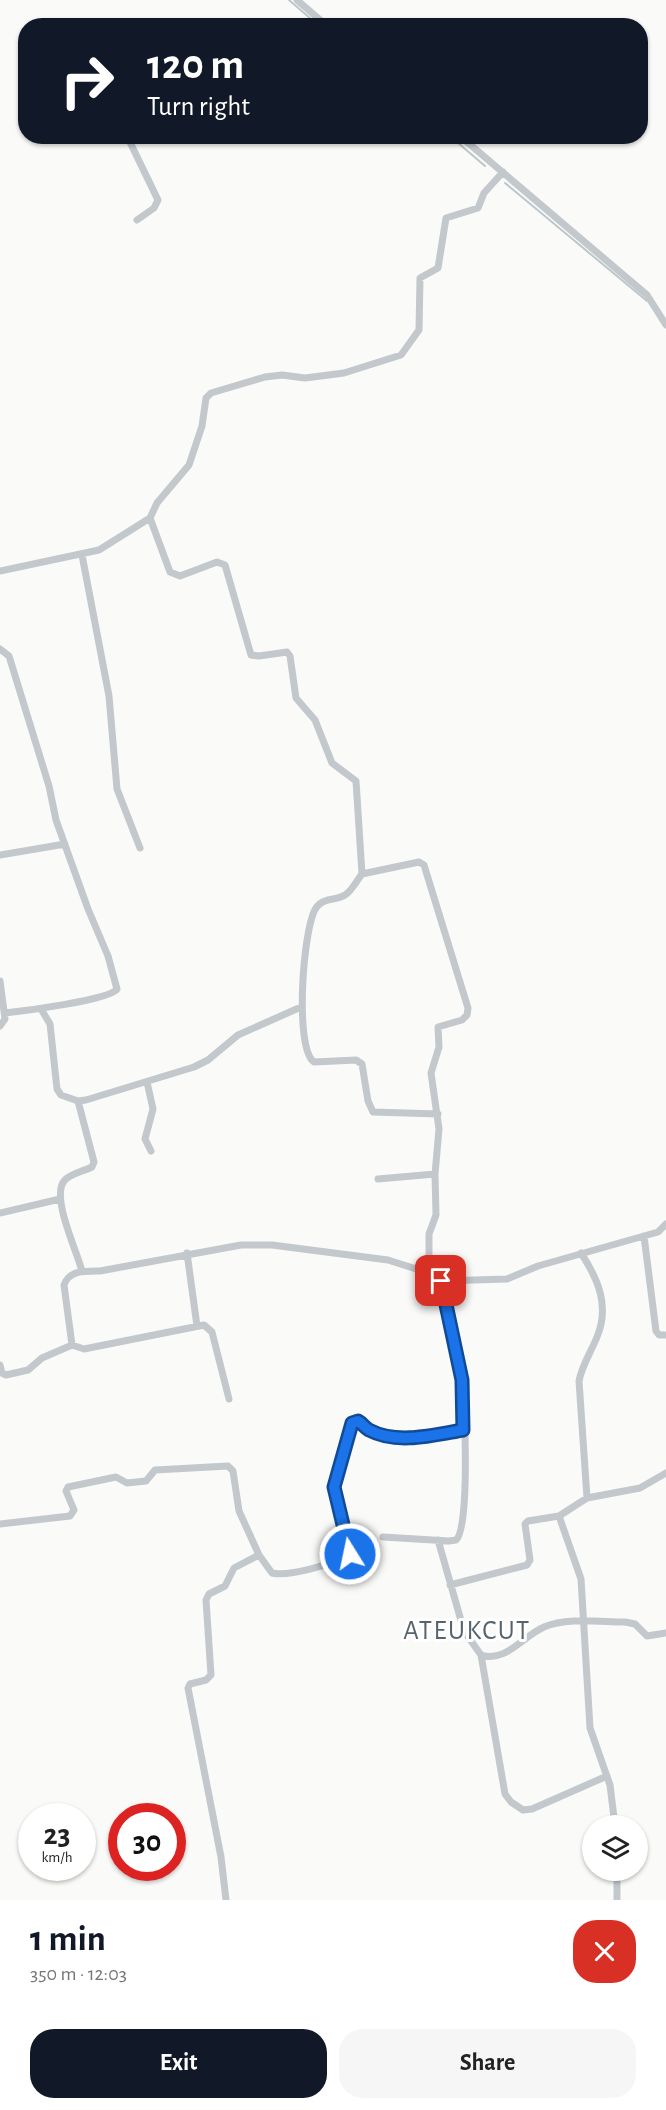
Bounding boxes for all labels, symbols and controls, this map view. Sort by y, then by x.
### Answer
icon: right [48,42,126,120]
text: 120 m [147,44,244,86]
text: Turn right [147,93,250,120]
pin [415,1255,466,1306]
icon: arrive [424,1264,457,1297]
position arrow [318,1522,382,1586]
district label: ATEUKCUT [403,1617,531,1644]
speed limit sign: 30 [108,1803,186,1881]
map controls [582,1815,648,1881]
button: layers [582,1815,648,1881]
text: 23 [43,1820,71,1850]
text: km/h [42,1850,72,1865]
button: close [573,1920,636,1983]
text: 1 min [30,1921,106,1957]
text: 350 m · 12:03 [30,1964,127,1984]
button: Exit [30,2029,327,2098]
button: Share [339,2029,636,2098]

